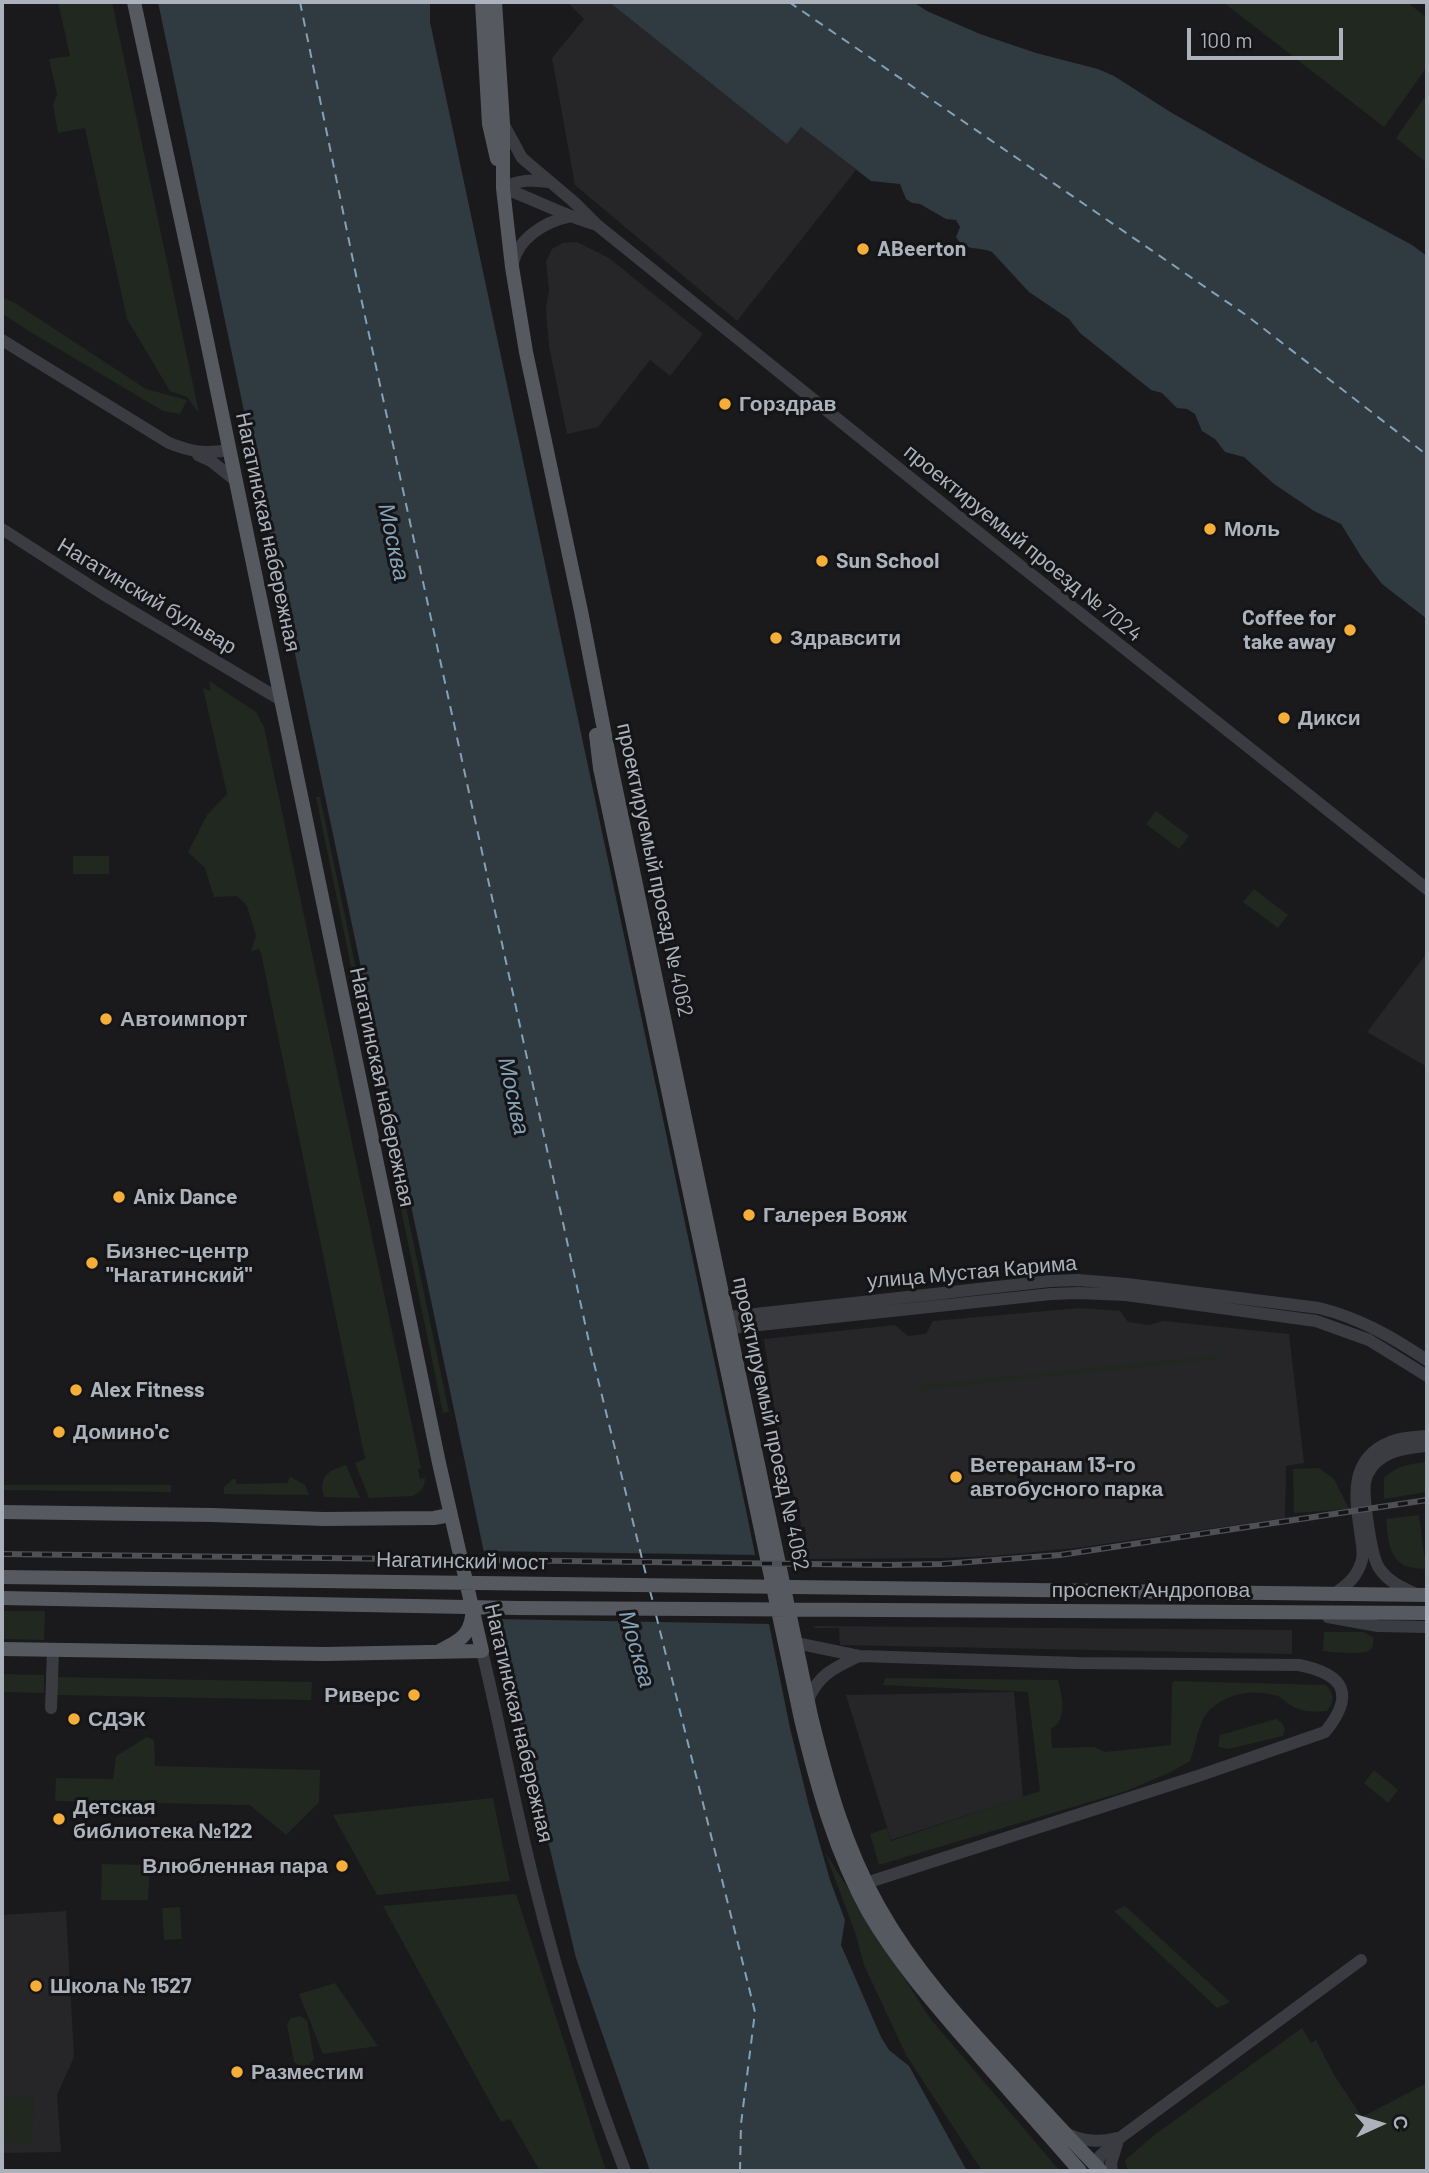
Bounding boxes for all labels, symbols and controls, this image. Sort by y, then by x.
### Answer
scale bar [1191,14,1347,58]
text: 100 m [1200,27,1253,52]
place label: ABeerton [877,236,966,262]
marker: ABeerton [855,241,871,257]
place label: Горздрав [739,391,836,417]
marker: Горздрав [717,396,733,412]
street label: Нагатинская набережная [230,410,306,654]
street label: проектируемый проезд № 7024 [899,439,1147,647]
water label: Москва [372,501,416,583]
place label: Моль [1224,516,1280,542]
marker: Моль [1202,521,1218,537]
street label: Нагатинский бульвар [53,533,241,659]
place label: Sun School [836,548,939,574]
marker: Sun School [814,553,830,569]
place label: Coffee for take away [1242,605,1336,655]
marker: Coffee for take away [1342,622,1358,638]
place label: Здравсити [790,625,901,651]
marker: Здравсити [768,630,784,646]
place label: Дикси [1298,705,1361,731]
marker: Дикси [1276,710,1292,726]
street label: проектируемый проезд № 4062 [612,721,698,1019]
street label: Нагатинская набережная [344,965,420,1209]
place label: Автоимпорт [120,1006,247,1032]
marker: Автоимпорт [98,1011,114,1027]
water label: Москва [492,1055,536,1137]
place label: Anix Dance [133,1184,237,1210]
marker: Anix Dance [111,1189,127,1205]
place label: Галерея Вояж [763,1202,907,1228]
marker: Галерея Вояж [741,1207,757,1223]
place label: Бизнес-центр "Нагатинский" [106,1238,252,1288]
street label: улица Мустая Карима [866,1250,1078,1294]
marker: Бизнес-центр "Нагатинский" [84,1255,100,1271]
street label: проектируемый проезд № 4062 [728,1275,814,1573]
place label: Alex Fitness [90,1377,204,1403]
marker: Alex Fitness [68,1382,84,1398]
place label: Домино'c [73,1419,170,1445]
marker: Домино'c [51,1424,67,1440]
place label: Ветеранам 13-го автобусного парка [970,1452,1163,1502]
marker: Ветеранам 13-го автобусного парка [948,1469,964,1485]
street label: Нагатинский мост [376,1547,548,1575]
street label: проспект Андропова [1052,1577,1250,1603]
street label: Нагатинская набережная [479,1601,559,1845]
water label: Москва [613,1607,661,1691]
place label: Риверс [324,1682,400,1708]
marker: Риверс [406,1687,422,1703]
place label: СДЭК [88,1706,146,1732]
marker: СДЭК [66,1711,82,1727]
place label: Детская библиотека №122 [73,1794,253,1844]
marker: Детская библиотека №122 [51,1811,67,1827]
place label: Влюбленная пара [142,1853,328,1879]
marker: Влюбленная пара [334,1858,350,1874]
place label: Школа № 1527 [50,1973,191,1999]
marker: Школа № 1527 [28,1978,44,1994]
place label: Разместим [251,2059,364,2085]
marker: Разместим [229,2064,245,2080]
north arrow [1345,2089,1415,2159]
text: С [1389,2115,1413,2130]

